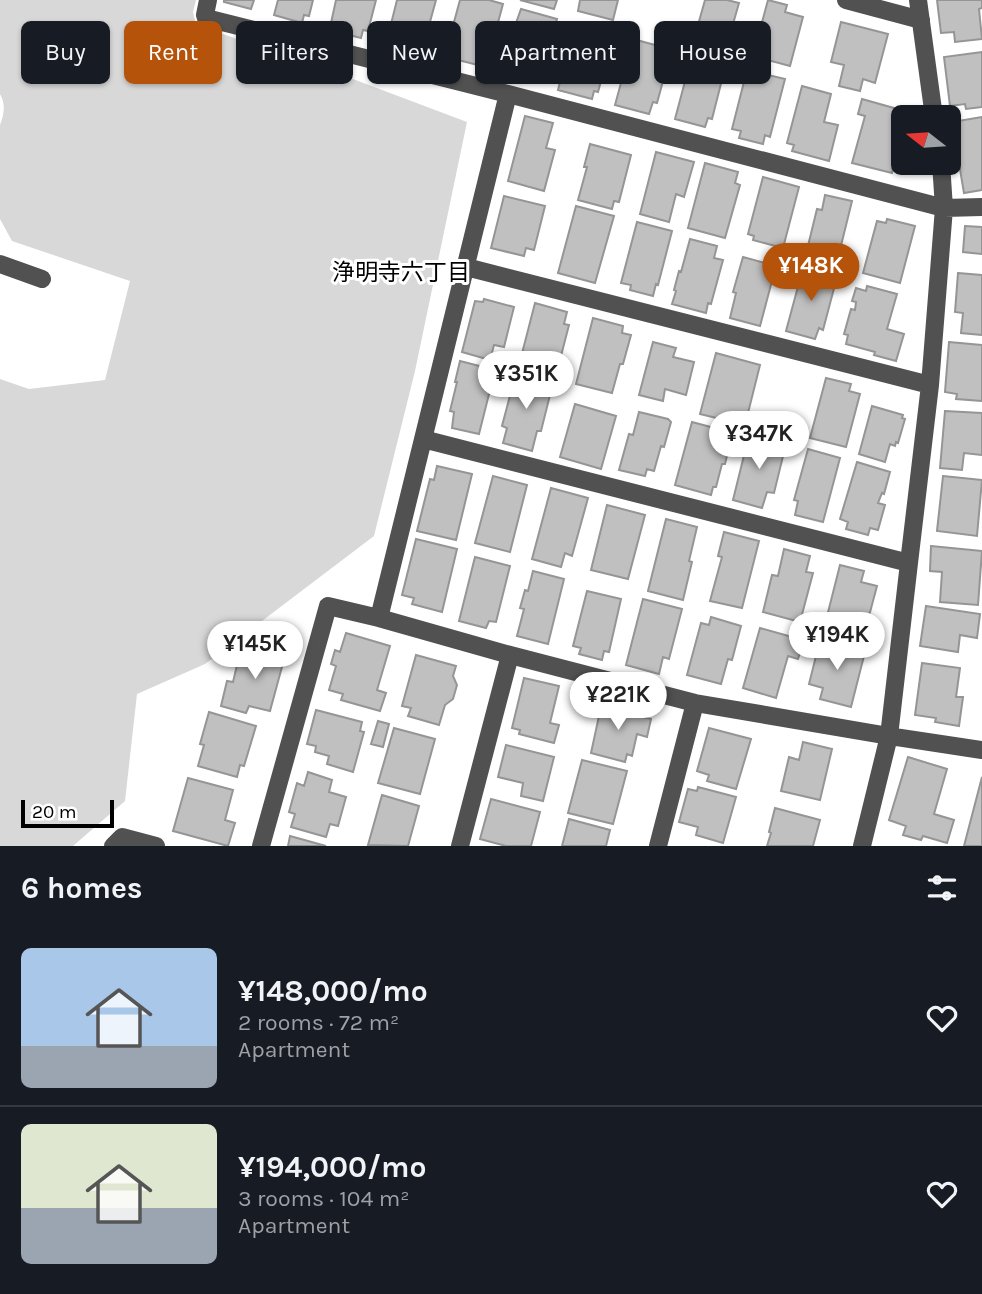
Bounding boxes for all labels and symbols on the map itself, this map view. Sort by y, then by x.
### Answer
north arrow [891,105,961,175]
pin: ¥148K [762,244,860,303]
district label: 浄明寺六丁目 [332,259,470,286]
pin: ¥351K [477,352,575,411]
pin: ¥347K [710,412,808,471]
pin: ¥194K [788,612,886,672]
pin: ¥145K [206,622,304,681]
pin: ¥221K [569,672,667,732]
scale bar [21,797,114,829]

